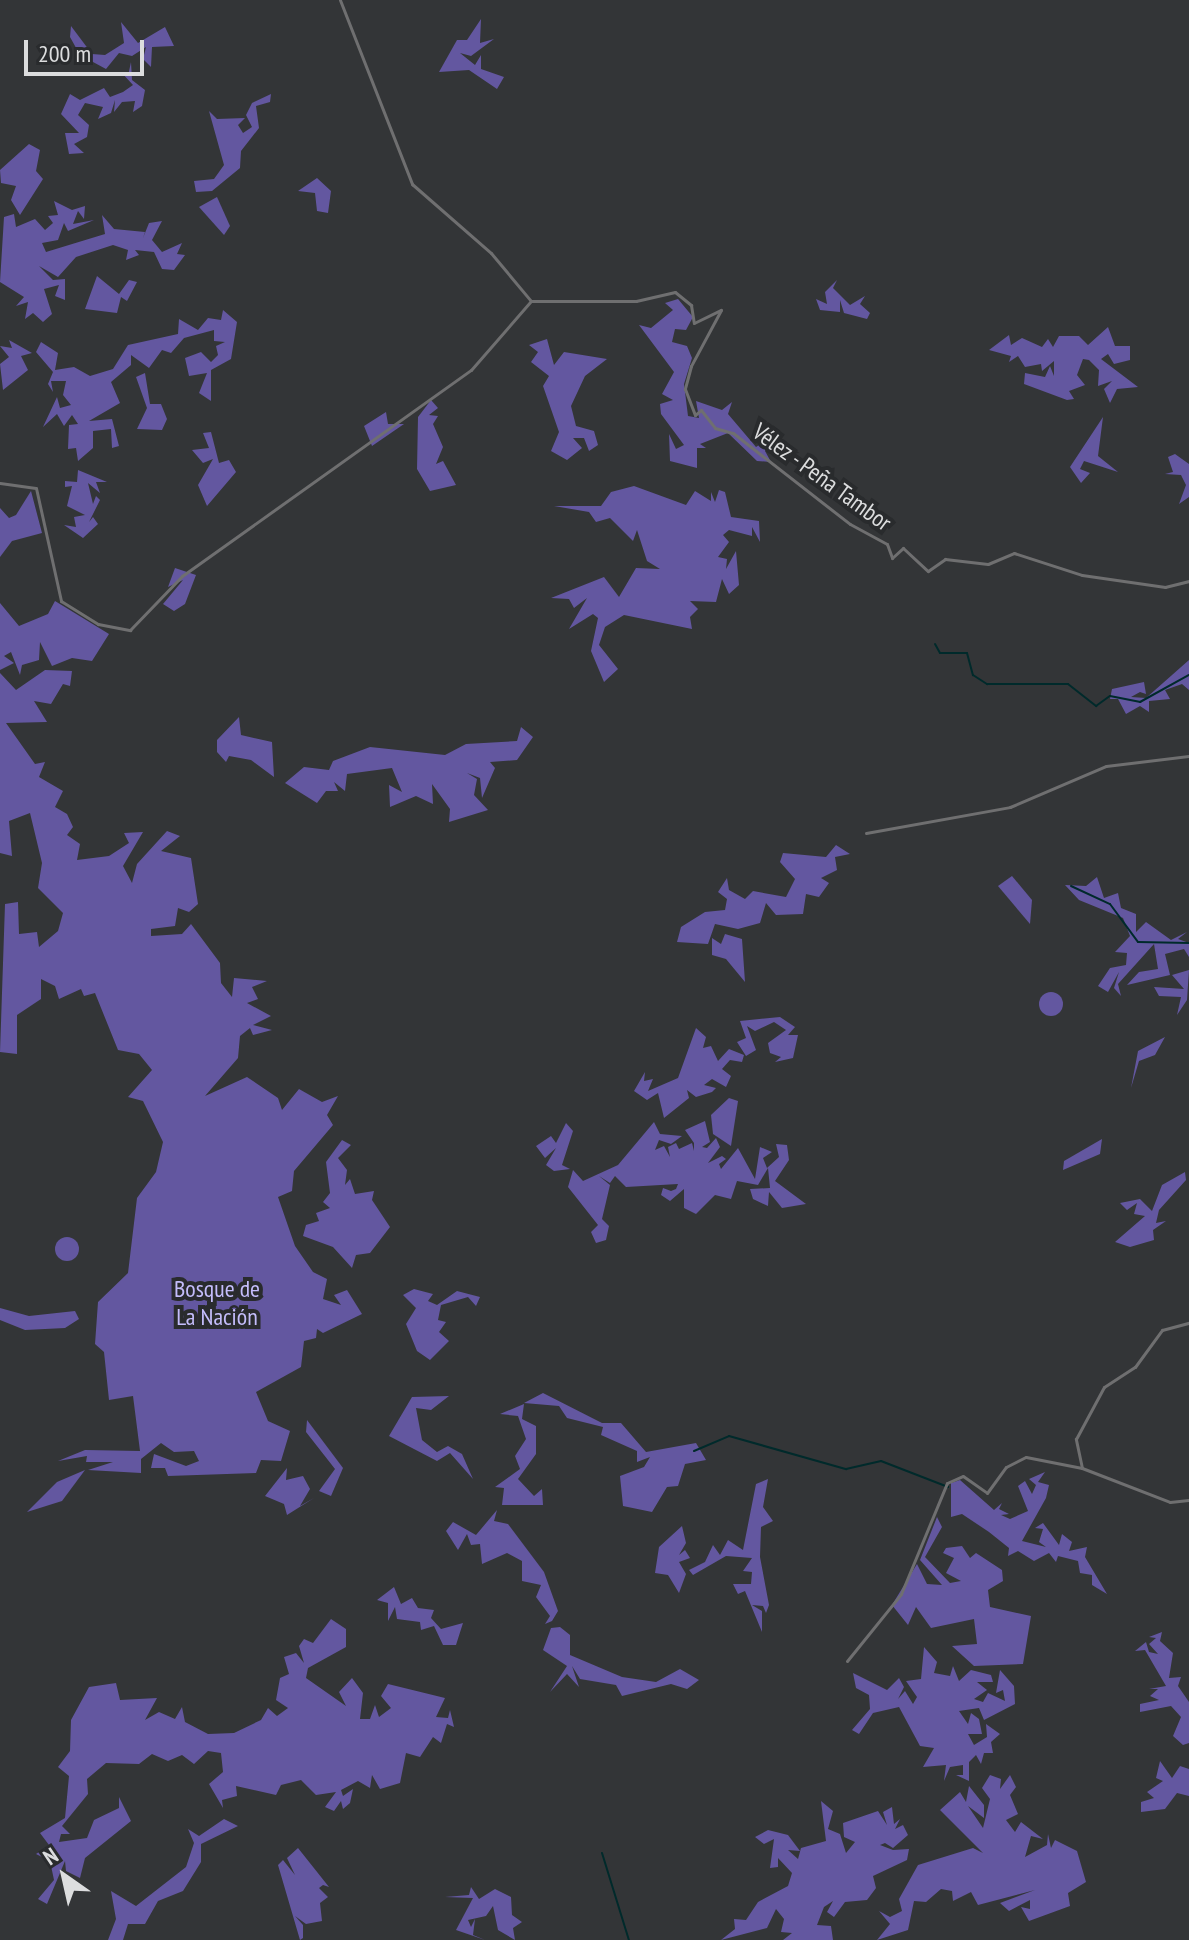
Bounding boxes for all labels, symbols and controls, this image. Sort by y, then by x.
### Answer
scale bar [28,24,148,74]
text: 200 m [38,38,91,69]
street label: Vélez - Peña Tambor [746,416,898,538]
park label: Bosque de La Nación [174,1275,260,1331]
north arrow [24,1836,104,1916]
text: N [38,1841,63,1871]

